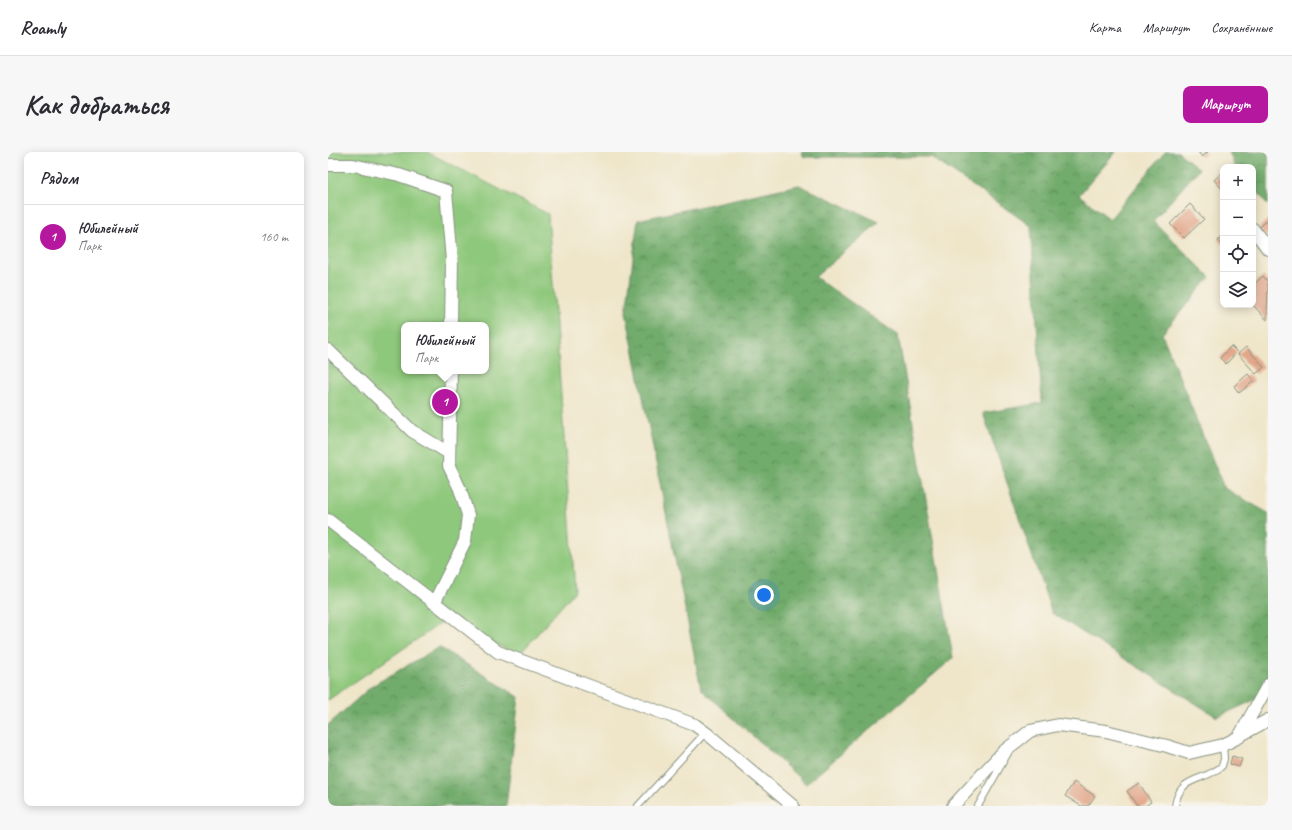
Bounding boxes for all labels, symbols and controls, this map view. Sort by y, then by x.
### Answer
text: Roamly [20,16,66,40]
text: Карта [1089,19,1121,36]
text: Маршрут [1143,19,1189,36]
text: Сохранённые [1211,19,1272,36]
button: Маршрут [1183,86,1268,123]
text: Как добраться [24,87,169,122]
map controls [1220,164,1256,308]
button: + [1220,164,1256,200]
text: Рядом [40,168,78,189]
button: − [1220,200,1256,236]
text: Юбилейный [78,219,138,238]
text: 1 [50,229,56,245]
text: 160 m [260,229,288,245]
button: locate [1220,236,1256,272]
text: Парк [78,238,101,254]
button: layers [1220,272,1256,308]
popup [401,322,489,374]
text: Юбилейный [415,331,475,350]
text: Парк [415,350,438,366]
pin: 1 [432,387,458,417]
your location [754,585,774,605]

